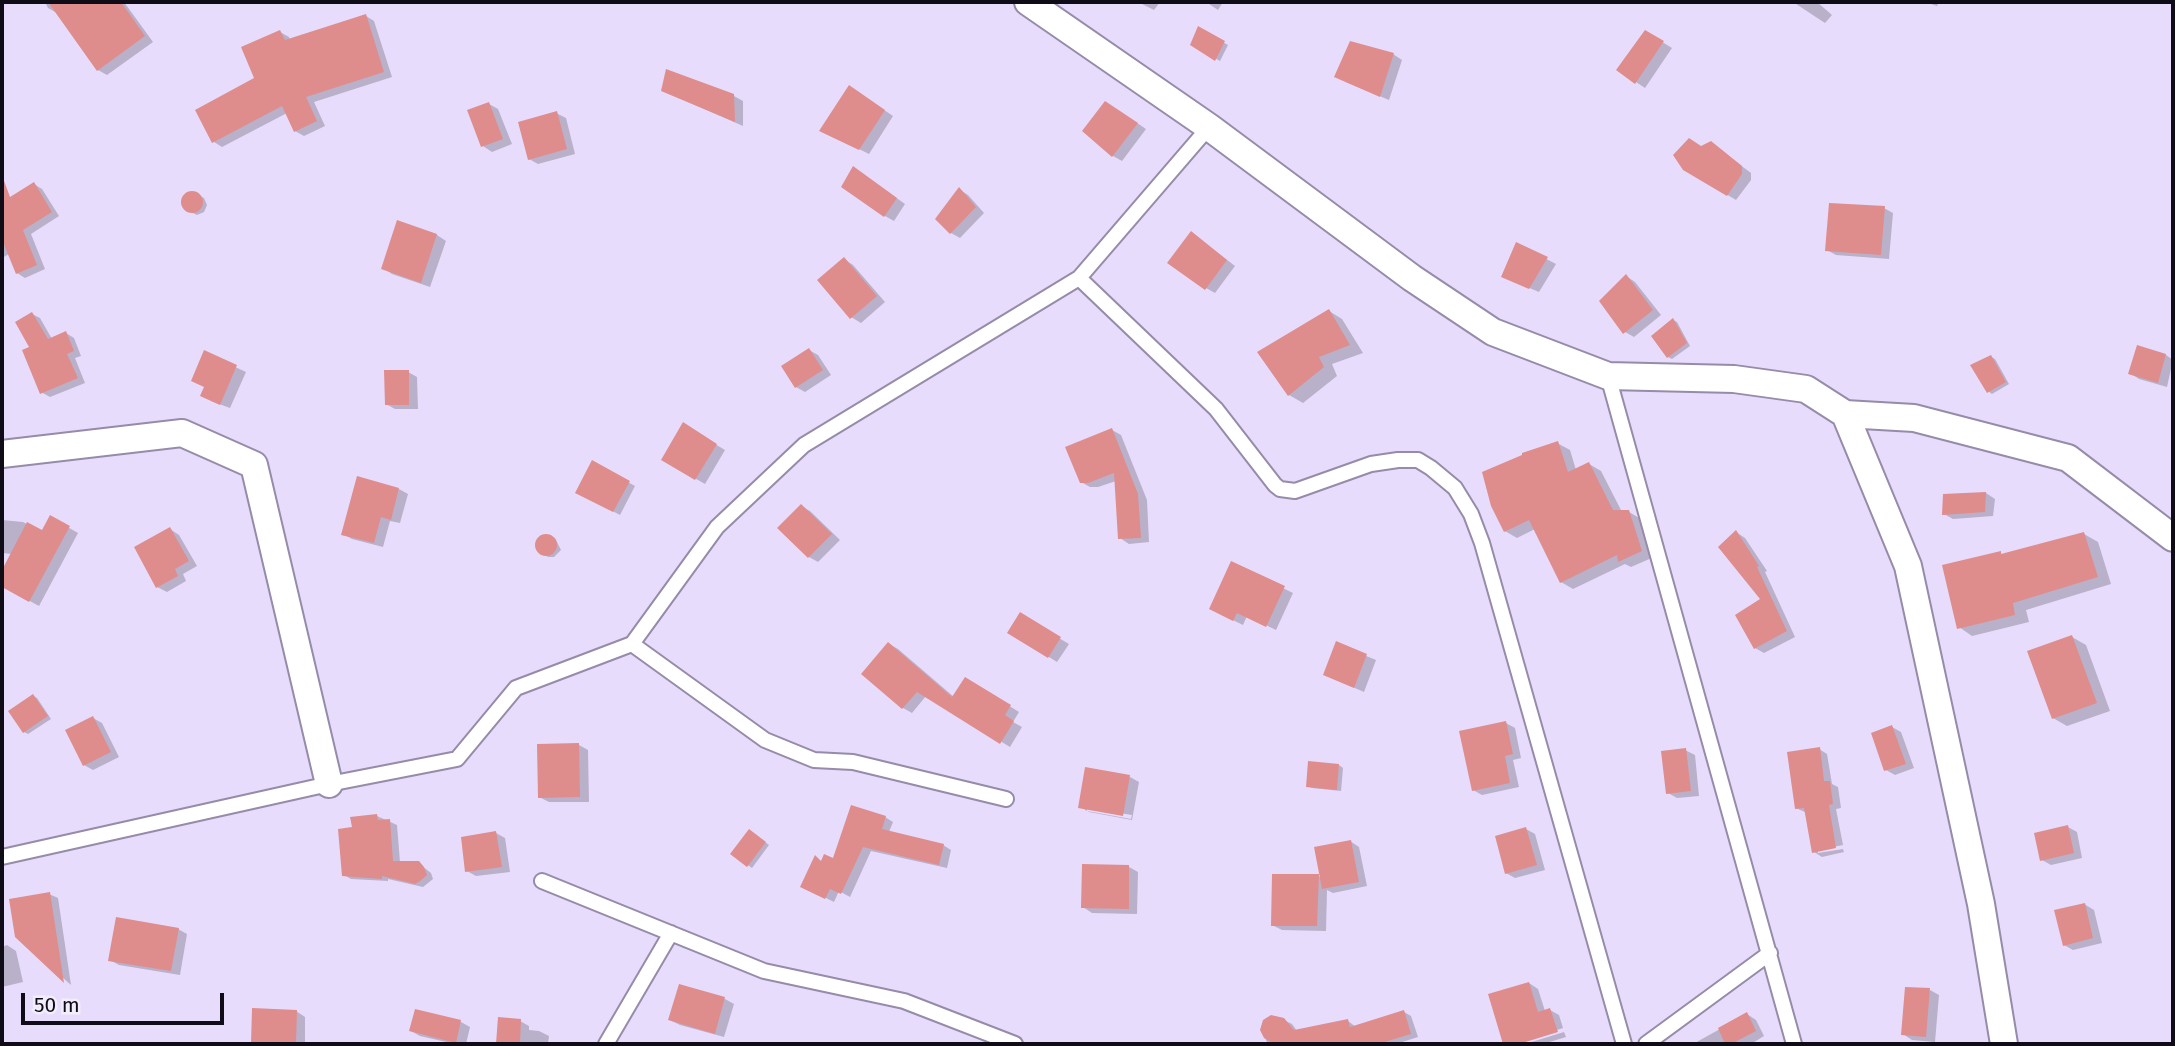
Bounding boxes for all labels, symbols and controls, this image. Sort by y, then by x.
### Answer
scale bar [24,979,228,1023]
text: 50 m [34,992,80,1018]

